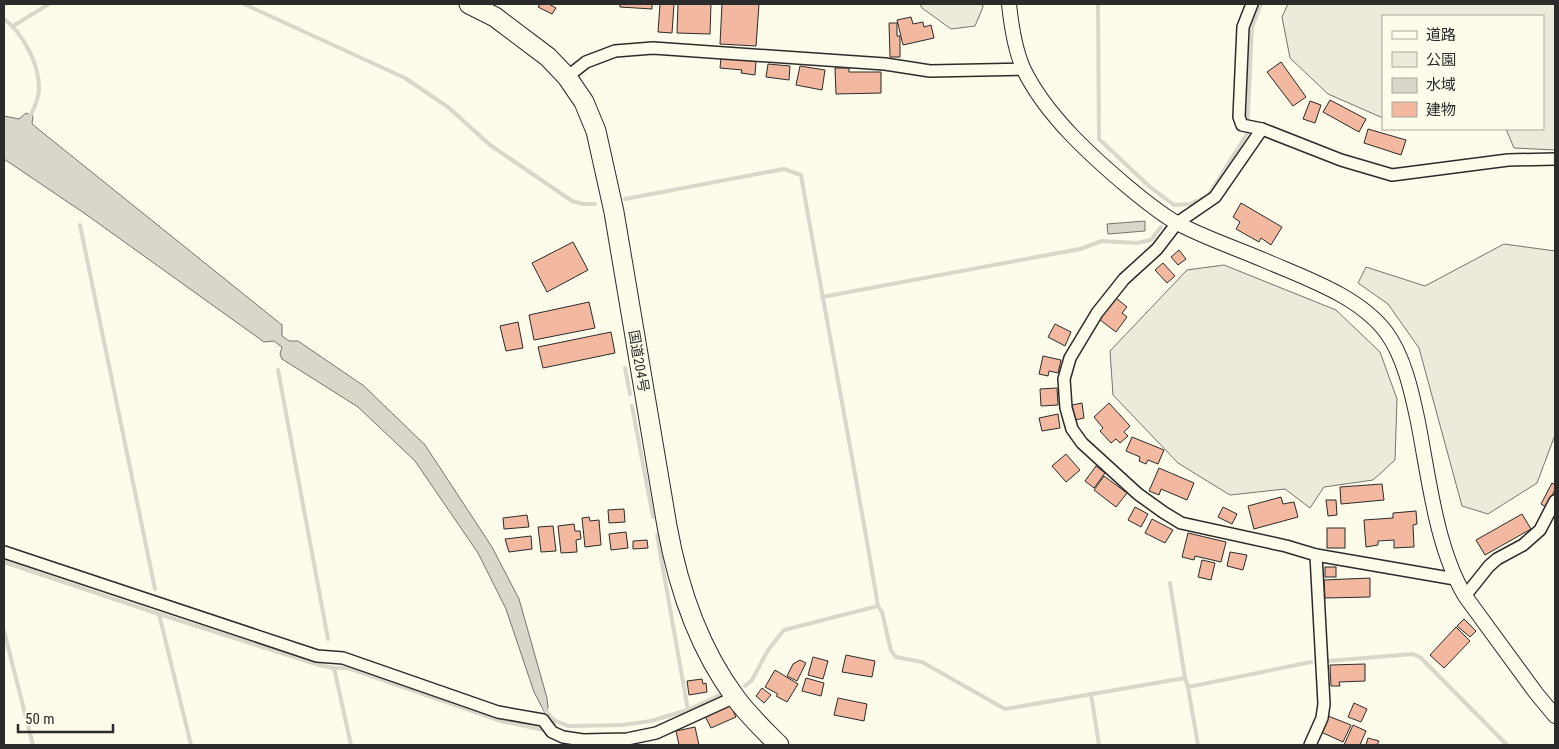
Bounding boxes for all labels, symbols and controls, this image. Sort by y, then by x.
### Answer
legend [1382,15,1544,130]
text: 道路 [1426,26,1456,44]
text: 公園 [1426,51,1456,69]
text: 水域 [1426,76,1456,94]
text: 建物 [1426,101,1456,119]
street label: 国道204号 [626,329,652,393]
scale bar [18,702,112,734]
text: 50 m [25,710,55,728]

